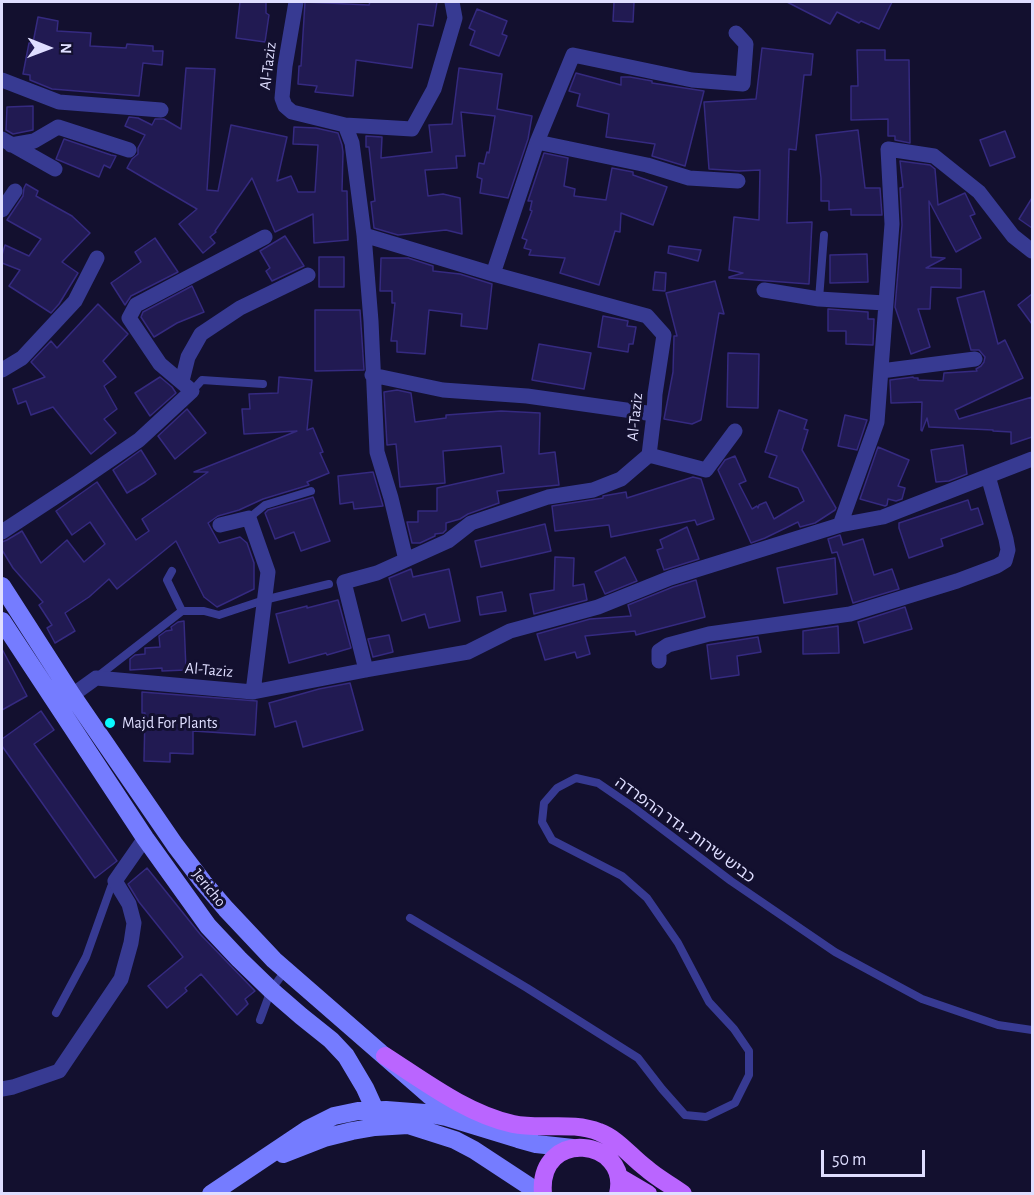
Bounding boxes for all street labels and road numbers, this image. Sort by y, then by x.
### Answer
street label: Al-Taziz [256,41,280,91]
street label: Al-Taziz [623,392,647,442]
street label: Al-Taziz [184,658,234,682]
street label: כביש שירות - גדר ההפרדה [611,773,759,887]
street label: Jericho [188,865,230,911]

